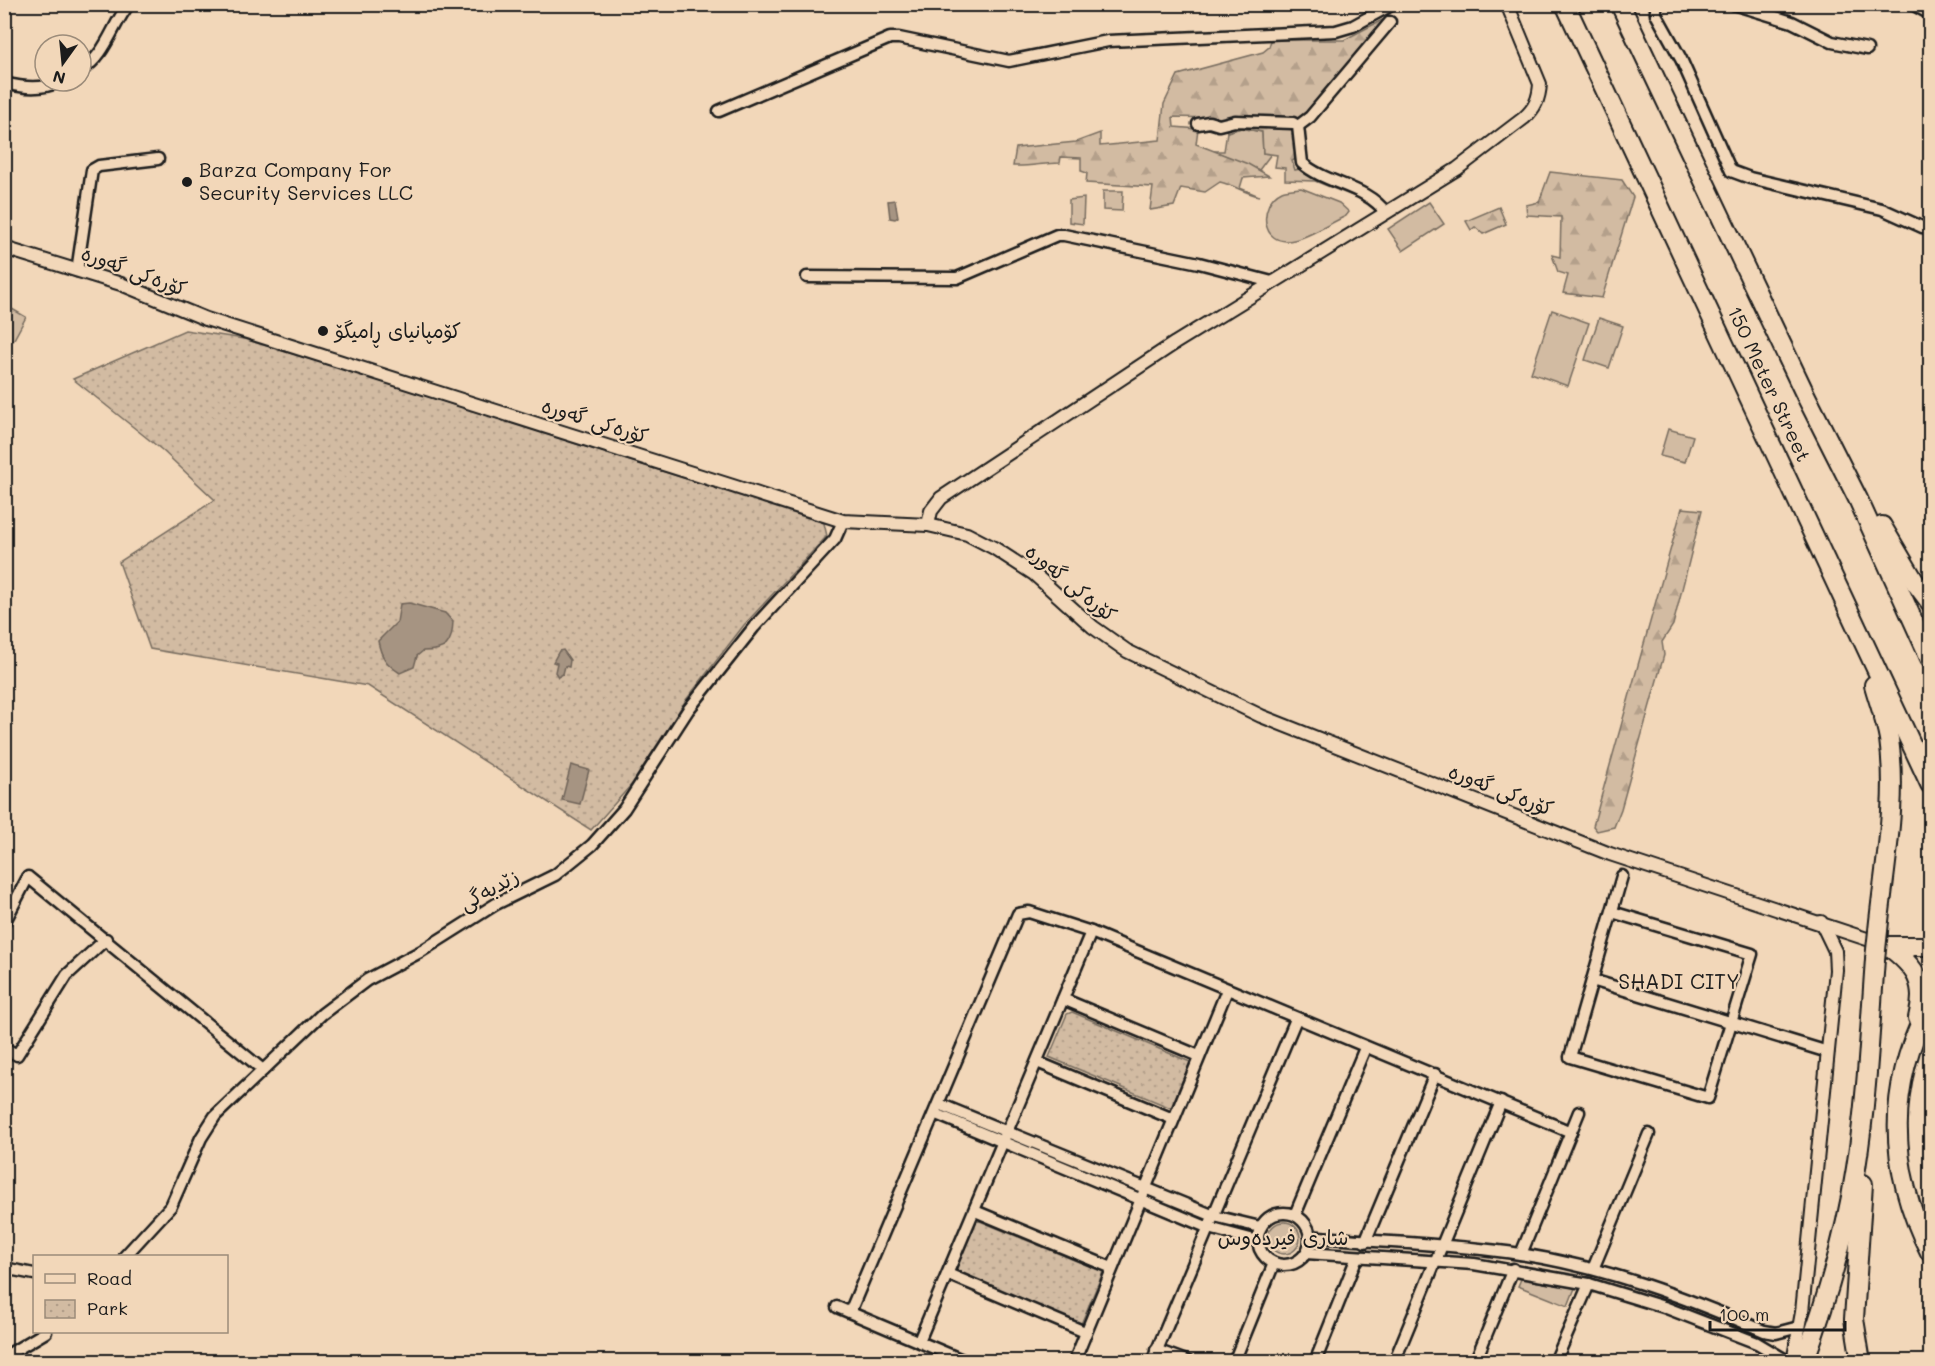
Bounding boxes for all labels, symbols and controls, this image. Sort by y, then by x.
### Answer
north arrow [33,33,93,93]
text: N [50,66,68,90]
place label: Barza Company For Security Services LLC [199,156,413,205]
marker: Barza Company For Security Services LLC [180,175,194,189]
street label: کۆرەکی گەورە [78,239,191,302]
street label: 150 Meter Street [1722,302,1817,466]
place label: کۆمپانیای ڕامیگۆ [333,317,461,348]
marker: کۆمپانیای ڕامیگۆ [316,324,330,338]
street label: کۆرەکی گەورە [538,391,652,450]
street label: کۆرەکی گەورە [1020,537,1123,628]
street label: کۆرەکی گەورە [1445,757,1558,822]
street label: زێدبەگی [454,862,523,917]
district label: SHADI CITY [1618,967,1740,994]
district label: شاری فیردەوس [1218,1223,1348,1250]
legend [33,1255,228,1333]
text: Road [87,1266,132,1290]
scale bar [1710,1294,1845,1332]
text: Park [87,1296,128,1320]
text: 100 m [1719,1302,1769,1326]

